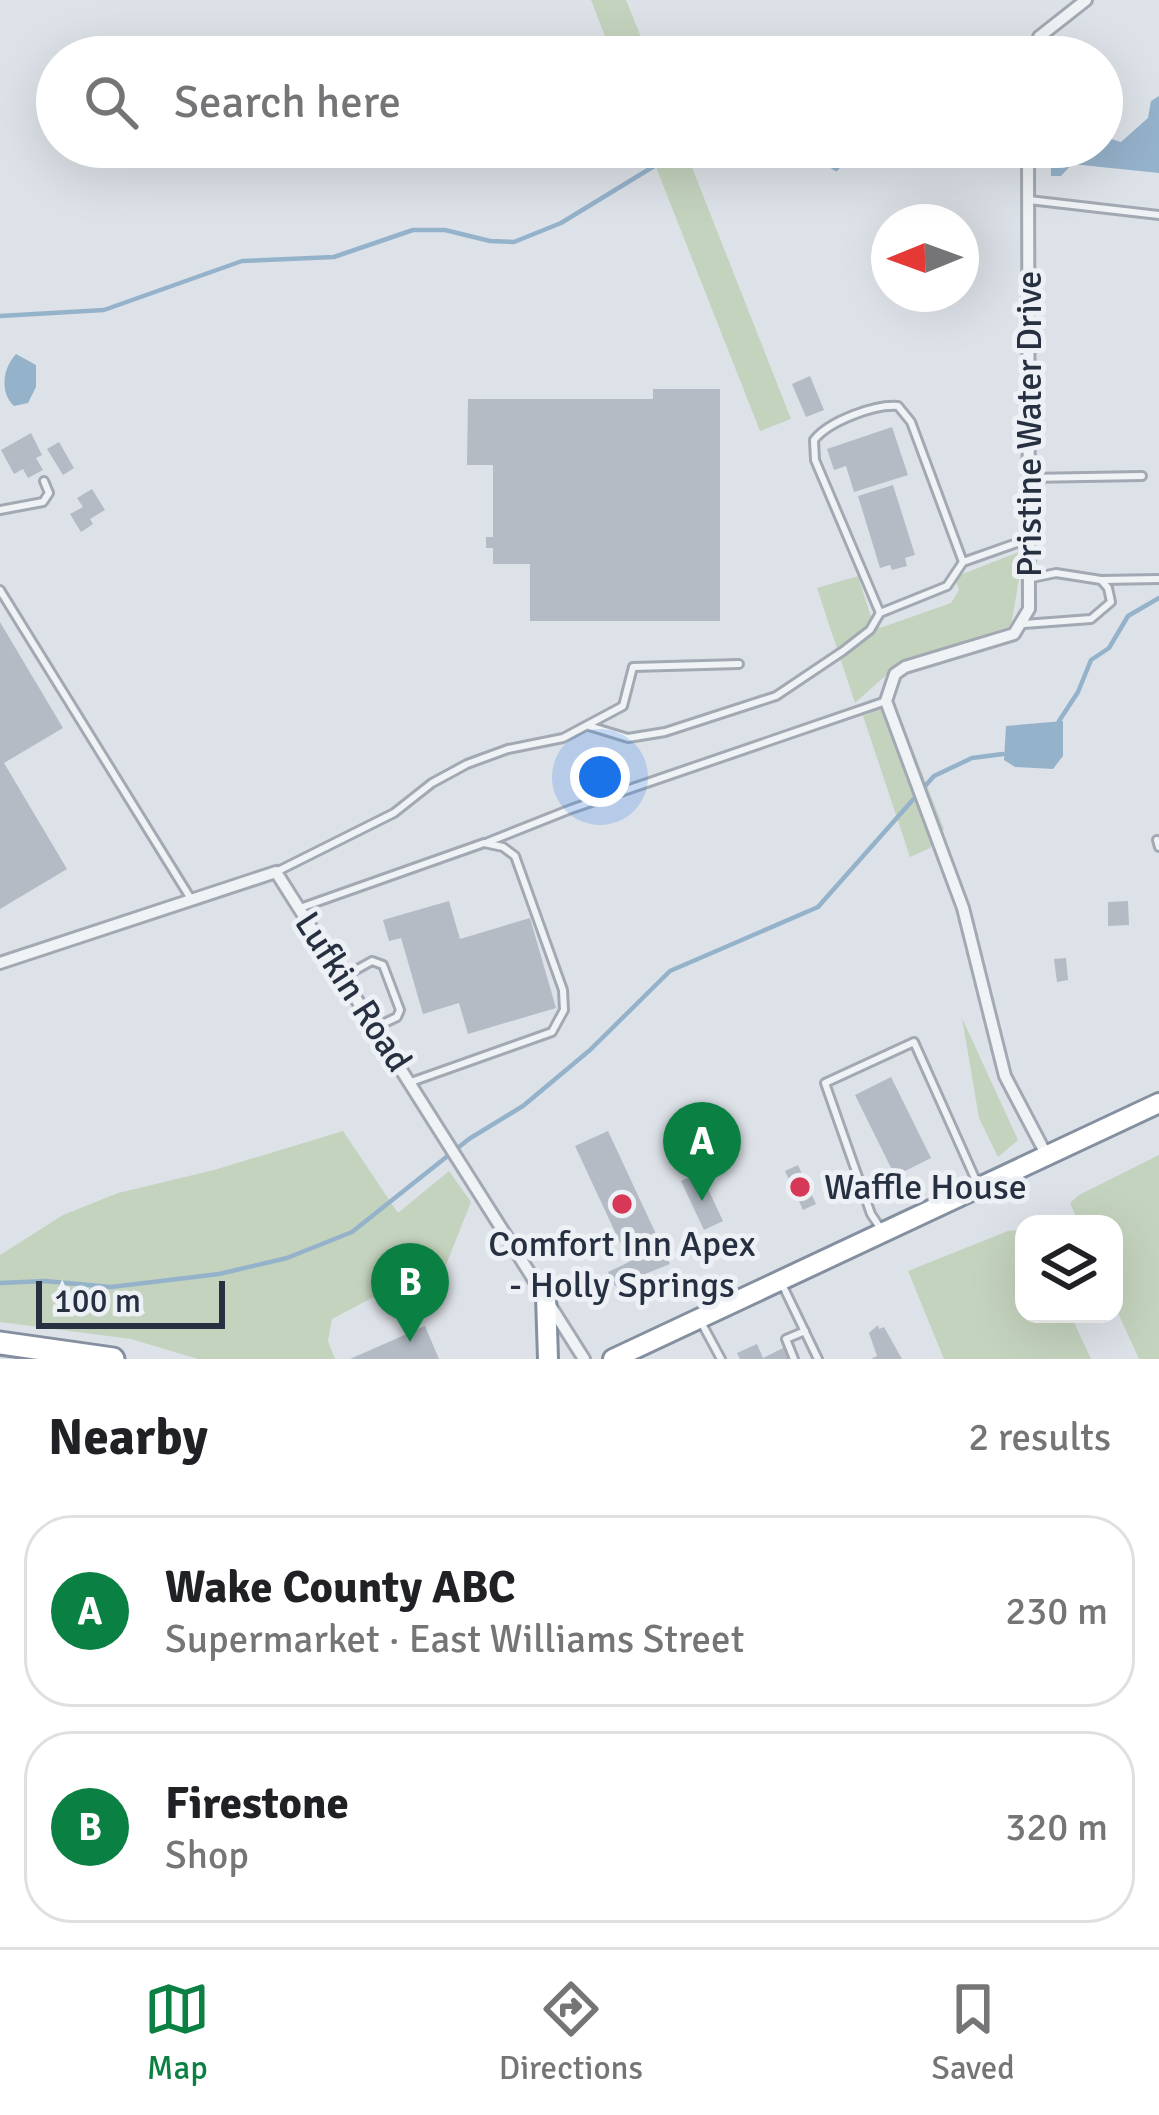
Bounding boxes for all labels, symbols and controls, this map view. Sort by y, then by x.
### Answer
search box [36,36,1123,168]
icon: search [78,69,144,135]
text: Search here [174,75,401,130]
north arrow [871,204,979,312]
street label: Pristine Water Drive [1007,271,1052,577]
your location [570,747,630,807]
street label: Lufkin Road [285,903,421,1081]
pin: A [663,1102,741,1201]
place label: Waffle House [824,1165,1027,1210]
marker: Waffle House [787,1174,813,1200]
marker: Comfort Inn Apex - Holly Springs [609,1191,635,1217]
map controls [1015,1215,1123,1323]
button: layers [1015,1215,1123,1323]
place label: Comfort Inn Apex - Holly Springs [488,1222,756,1308]
pin: B [371,1243,449,1342]
scale bar [36,1275,225,1328]
text: 100 m [54,1281,141,1322]
text: Nearby [48,1406,208,1469]
text: 2 results [968,1413,1111,1461]
text: Wake County ABC [165,1560,515,1615]
text: A [78,1587,102,1635]
text: 230 m [1005,1587,1108,1635]
text: Supermarket · East Williams Street [165,1615,744,1663]
text: Firestone [165,1776,349,1831]
text: B [78,1803,102,1851]
text: 320 m [1005,1803,1108,1851]
text: Shop [165,1831,249,1879]
tab: Map [144,1976,210,2089]
tab: Directions [499,1976,643,2089]
tab: Saved [932,1976,1015,2089]

